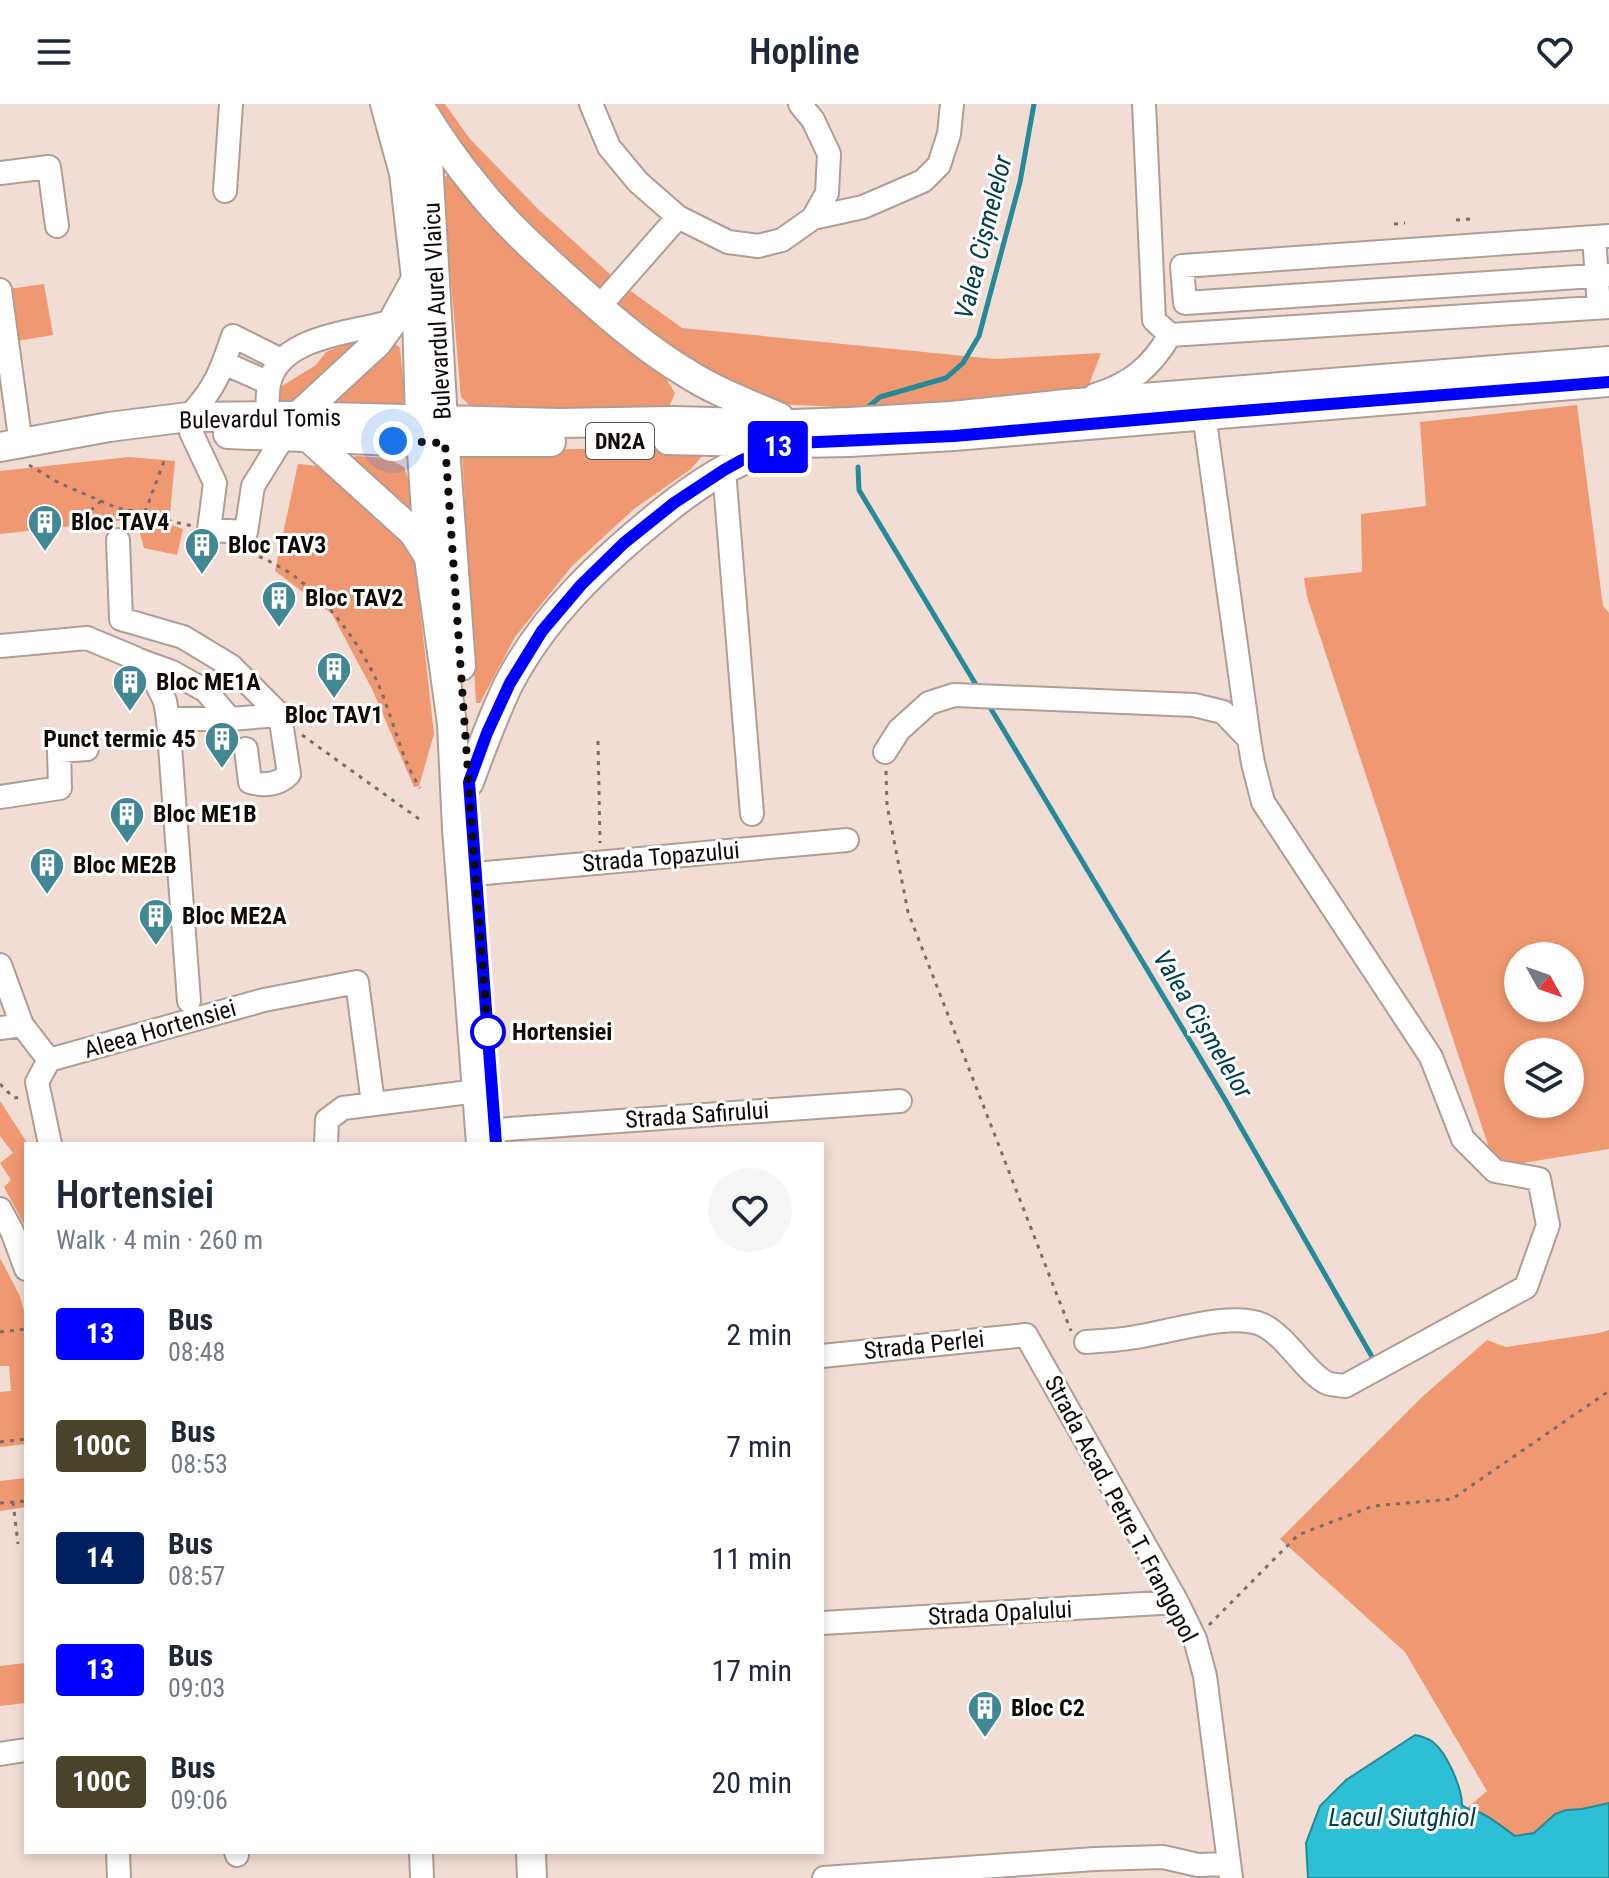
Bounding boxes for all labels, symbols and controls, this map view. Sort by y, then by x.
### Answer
icon: menu [32,30,76,74]
icon: heart [1533,30,1577,74]
text: Hopline [749,31,860,73]
water label: Valea Cișmelelor [948,151,1019,322]
street label: Bulevardul Aurel Vlaicu [417,202,457,420]
street label: Bulevardul Tomis [179,404,341,434]
your location [373,421,413,461]
line badge: 13 [742,421,814,473]
road number: DN2A [586,423,654,459]
text: 13 [764,430,792,463]
building icon: Bloc TAV4 [26,503,64,553]
place label: Bloc TAV4 [71,508,169,536]
building icon: Bloc TAV3 [183,526,221,576]
place label: Bloc TAV3 [228,531,326,559]
building icon: Bloc TAV2 [260,579,298,629]
place label: Bloc TAV2 [305,584,403,612]
building icon: Bloc TAV1 [315,650,353,700]
building icon: Bloc ME1A [111,663,149,713]
place label: Bloc ME1A [156,668,261,696]
place label: Bloc TAV1 [285,701,383,729]
building icon: Punct termic 45 [203,720,241,770]
place label: Punct termic 45 [43,725,196,753]
building icon: Bloc ME1B [108,795,146,845]
place label: Bloc ME1B [153,800,257,828]
street label: Strada Topazului [581,836,741,878]
building icon: Bloc ME2B [28,846,66,896]
place label: Bloc ME2B [73,851,177,879]
building icon: Bloc ME2A [137,897,175,947]
place label: Bloc ME2A [182,902,287,930]
north arrow [1504,942,1584,1022]
map controls [1504,942,1584,1118]
water label: Valea Cișmelelor [1146,945,1260,1105]
street label: Aleea Hortensiei [81,994,239,1064]
marker: Hortensiei [471,1015,505,1049]
place label: Hortensiei [512,1018,612,1046]
button: layers [1504,1038,1584,1118]
street label: Strada Safirului [624,1096,770,1134]
button: heart [708,1168,792,1252]
text: Hortensiei [56,1173,214,1217]
text: Walk · 4 min · 260 m [56,1225,263,1255]
text: Bus [168,1302,213,1337]
text: 13 [86,1317,114,1350]
text: 2 min [726,1317,792,1352]
street label: Strada Perlei [862,1325,986,1365]
text: 08:48 [168,1337,225,1367]
street label: Strada Acad. Petre T. Frangopol [1039,1371,1203,1647]
text: Bus [170,1414,216,1449]
text: 100C [72,1429,130,1462]
text: 7 min [726,1429,792,1464]
text: 08:53 [170,1449,228,1479]
text: Bus [168,1526,213,1561]
text: 14 [86,1541,114,1574]
text: 11 min [711,1541,792,1576]
text: 08:57 [168,1561,225,1591]
street label: Strada Opalului [927,1595,1073,1631]
text: Bus [168,1638,213,1673]
text: 13 [86,1653,114,1686]
text: 17 min [711,1653,792,1688]
text: 09:03 [168,1673,225,1703]
building icon: Bloc C2 [966,1689,1004,1739]
place label: Bloc C2 [1011,1694,1085,1722]
text: Bus [170,1750,216,1785]
text: 100C [72,1765,130,1798]
text: 20 min [711,1765,792,1800]
text: 09:06 [170,1785,228,1815]
water label: Lacul Siutghiol [1329,1802,1477,1832]

